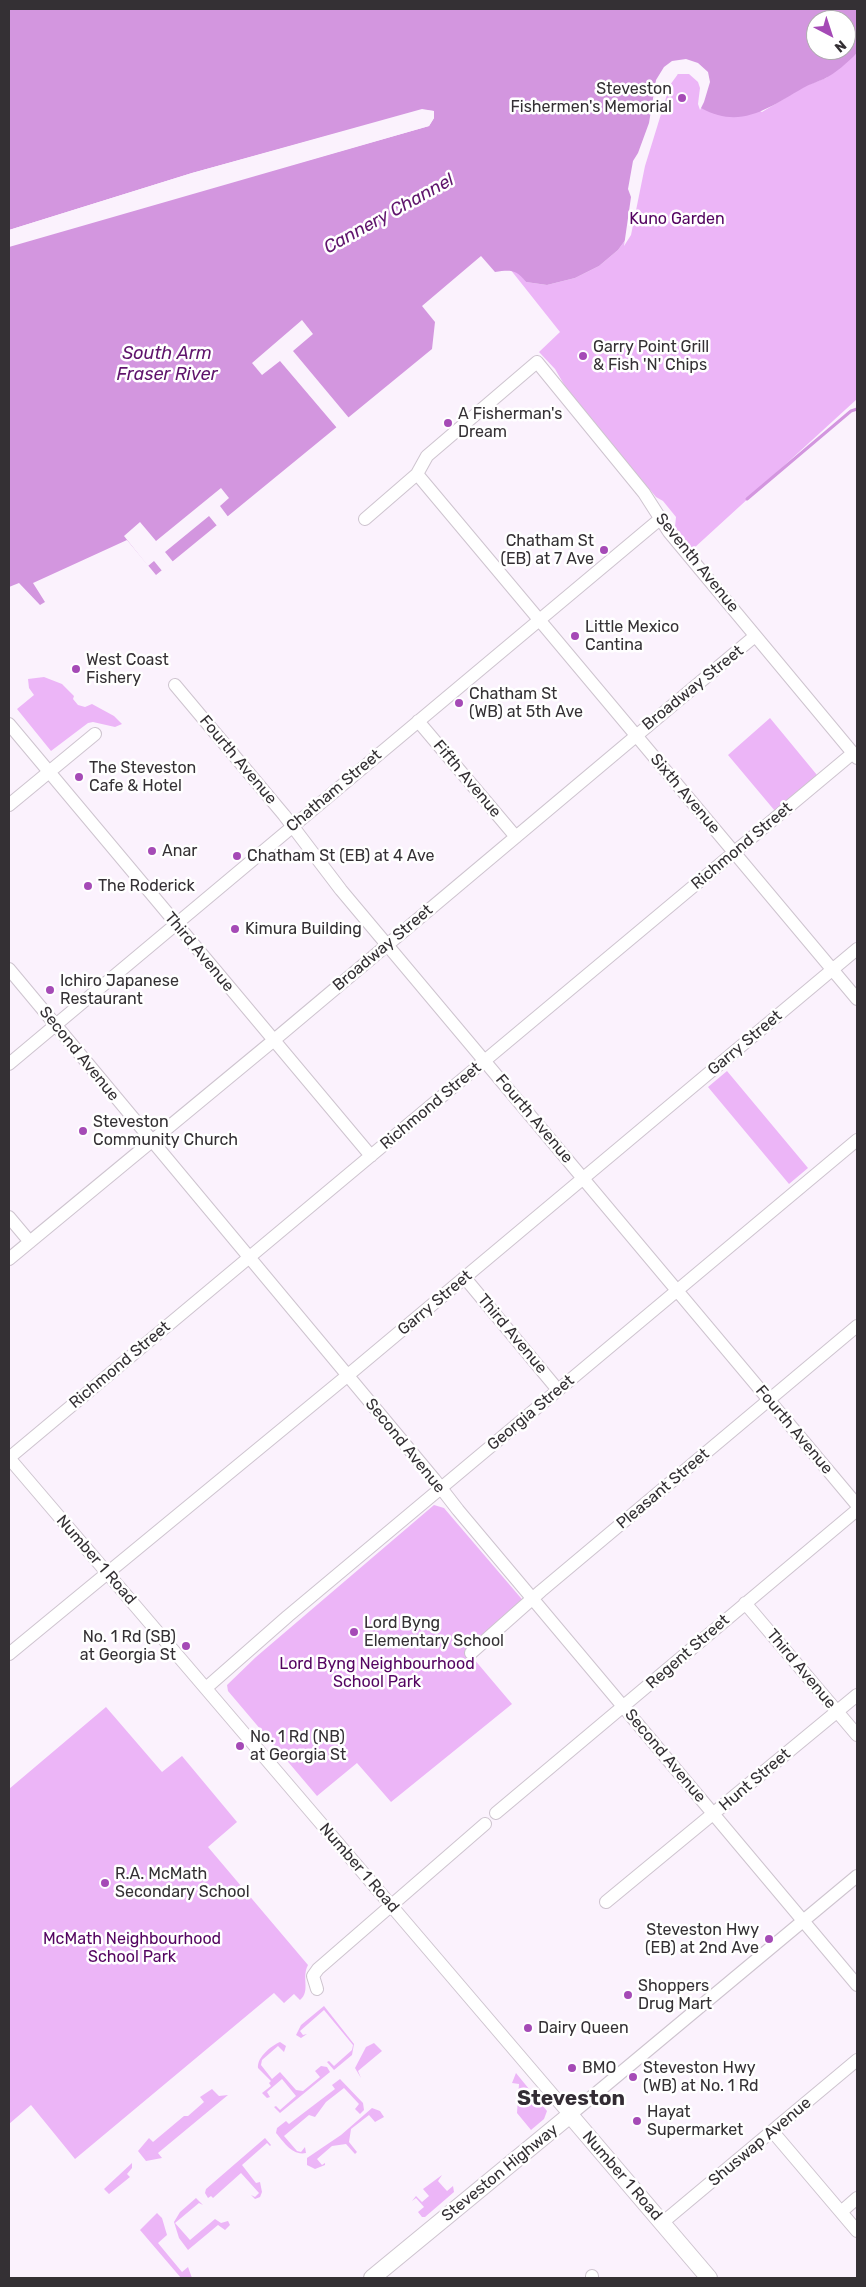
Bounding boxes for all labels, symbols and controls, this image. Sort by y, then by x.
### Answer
north arrow [806,10,856,60]
text: N [831,36,850,56]
place label: Steveston Fishermen's Memorial [510,79,672,117]
marker: Steveston Fishermen's Memorial [676,92,688,104]
water label: Cannery Channel [320,169,458,259]
park label: Kuno Garden [629,209,725,229]
place label: Garry Point Grill & Fish 'N' Chips [593,337,709,375]
water label: South Arm Fraser River [116,343,218,386]
marker: Garry Point Grill & Fish 'N' Chips [577,350,589,362]
place label: A Fisherman's Dream [458,404,562,442]
marker: A Fisherman's Dream [442,417,454,429]
street label: Seventh Avenue [651,510,743,616]
place label: Chatham St (EB) at 7 Ave [500,531,594,569]
marker: Chatham St (EB) at 7 Ave [598,544,610,556]
place label: Little Mexico Cantina [585,617,679,655]
marker: Little Mexico Cantina [569,630,581,642]
street label: Broadway Street [639,641,747,735]
place label: West Coast Fishery [86,650,169,688]
marker: West Coast Fishery [70,663,82,675]
place label: Chatham St (WB) at 5th Ave [469,684,583,722]
marker: Chatham St (WB) at 5th Ave [453,697,465,709]
street label: Fourth Avenue [195,712,281,808]
street label: Fifth Avenue [429,736,505,822]
street label: Chatham Street [282,746,386,836]
street label: Sixth Avenue [646,750,724,838]
place label: The Steveston Cafe & Hotel [89,758,196,796]
marker: The Steveston Cafe & Hotel [73,771,85,783]
street label: Richmond Street [688,798,796,894]
place label: Anar [162,841,197,861]
marker: Anar [146,845,158,857]
place label: Chatham St (EB) at 4 Ave [247,846,435,866]
marker: Chatham St (EB) at 4 Ave [231,850,243,862]
place label: The Roderick [98,876,195,896]
marker: The Roderick [82,880,94,892]
street label: Broadway Street [329,901,437,995]
street label: Third Avenue [160,908,238,996]
place label: Kimura Building [245,919,362,939]
marker: Kimura Building [229,923,241,935]
place label: Ichiro Japanese Restaurant [60,971,179,1009]
marker: Ichiro Japanese Restaurant [44,984,56,996]
street label: Second Avenue [35,1003,123,1105]
street label: Garry Street [704,1006,786,1080]
street label: Richmond Street [377,1058,485,1154]
street label: Fourth Avenue [491,1071,577,1167]
place label: Steveston Community Church [93,1112,238,1150]
marker: Steveston Community Church [77,1125,89,1137]
street label: Garry Street [394,1266,476,1340]
street label: Third Avenue [473,1290,551,1378]
street label: Richmond Street [66,1317,174,1413]
street label: Georgia Street [484,1371,578,1455]
street label: Fourth Avenue [751,1382,837,1478]
street label: Second Avenue [361,1395,449,1497]
street label: Pleasant Street [613,1445,713,1533]
street label: Number 1 Road [52,1511,140,1609]
street label: Regent Street [643,1611,733,1693]
place label: Lord Byng Elementary School [364,1613,504,1651]
street label: Third Avenue [762,1625,840,1713]
marker: Lord Byng Elementary School [348,1626,360,1638]
place label: No. 1 Rd (SB) at Georgia St [80,1627,176,1665]
marker: No. 1 Rd (SB) at Georgia St [180,1640,192,1652]
park label: Lord Byng Neighbourhood School Park [279,1654,475,1692]
street label: Second Avenue [620,1705,710,1807]
place label: No. 1 Rd (NB) at Georgia St [250,1727,346,1765]
marker: No. 1 Rd (NB) at Georgia St [234,1740,246,1752]
street label: Hunt Street [715,1745,795,1815]
street label: Number 1 Road [315,1819,403,1917]
place label: R.A. McMath Secondary School [115,1864,250,1902]
marker: R.A. McMath Secondary School [99,1877,111,1889]
place label: Steveston Hwy (EB) at 2nd Ave [645,1920,759,1958]
park label: McMath Neighbourhood School Park [43,1929,221,1967]
marker: Steveston Hwy (EB) at 2nd Ave [763,1933,775,1945]
place label: Shoppers Drug Mart [638,1976,712,2014]
marker: Shoppers Drug Mart [622,1989,634,2001]
place label: Dairy Queen [538,2018,629,2038]
marker: Dairy Queen [522,2022,534,2034]
place label: BMO [582,2058,616,2078]
place label: Steveston Hwy (WB) at No. 1 Rd [643,2058,759,2096]
marker: BMO [566,2062,578,2074]
marker: Steveston Hwy (WB) at No. 1 Rd [627,2071,639,2083]
district label: Steveston [517,2086,625,2112]
street label: Shuswap Avenue [705,2093,815,2191]
place label: Hayat Supermarket [647,2102,743,2140]
marker: Hayat Supermarket [631,2115,643,2127]
street label: Steveston Highway [438,2120,562,2226]
street label: Number 1 Road [578,2127,666,2225]

